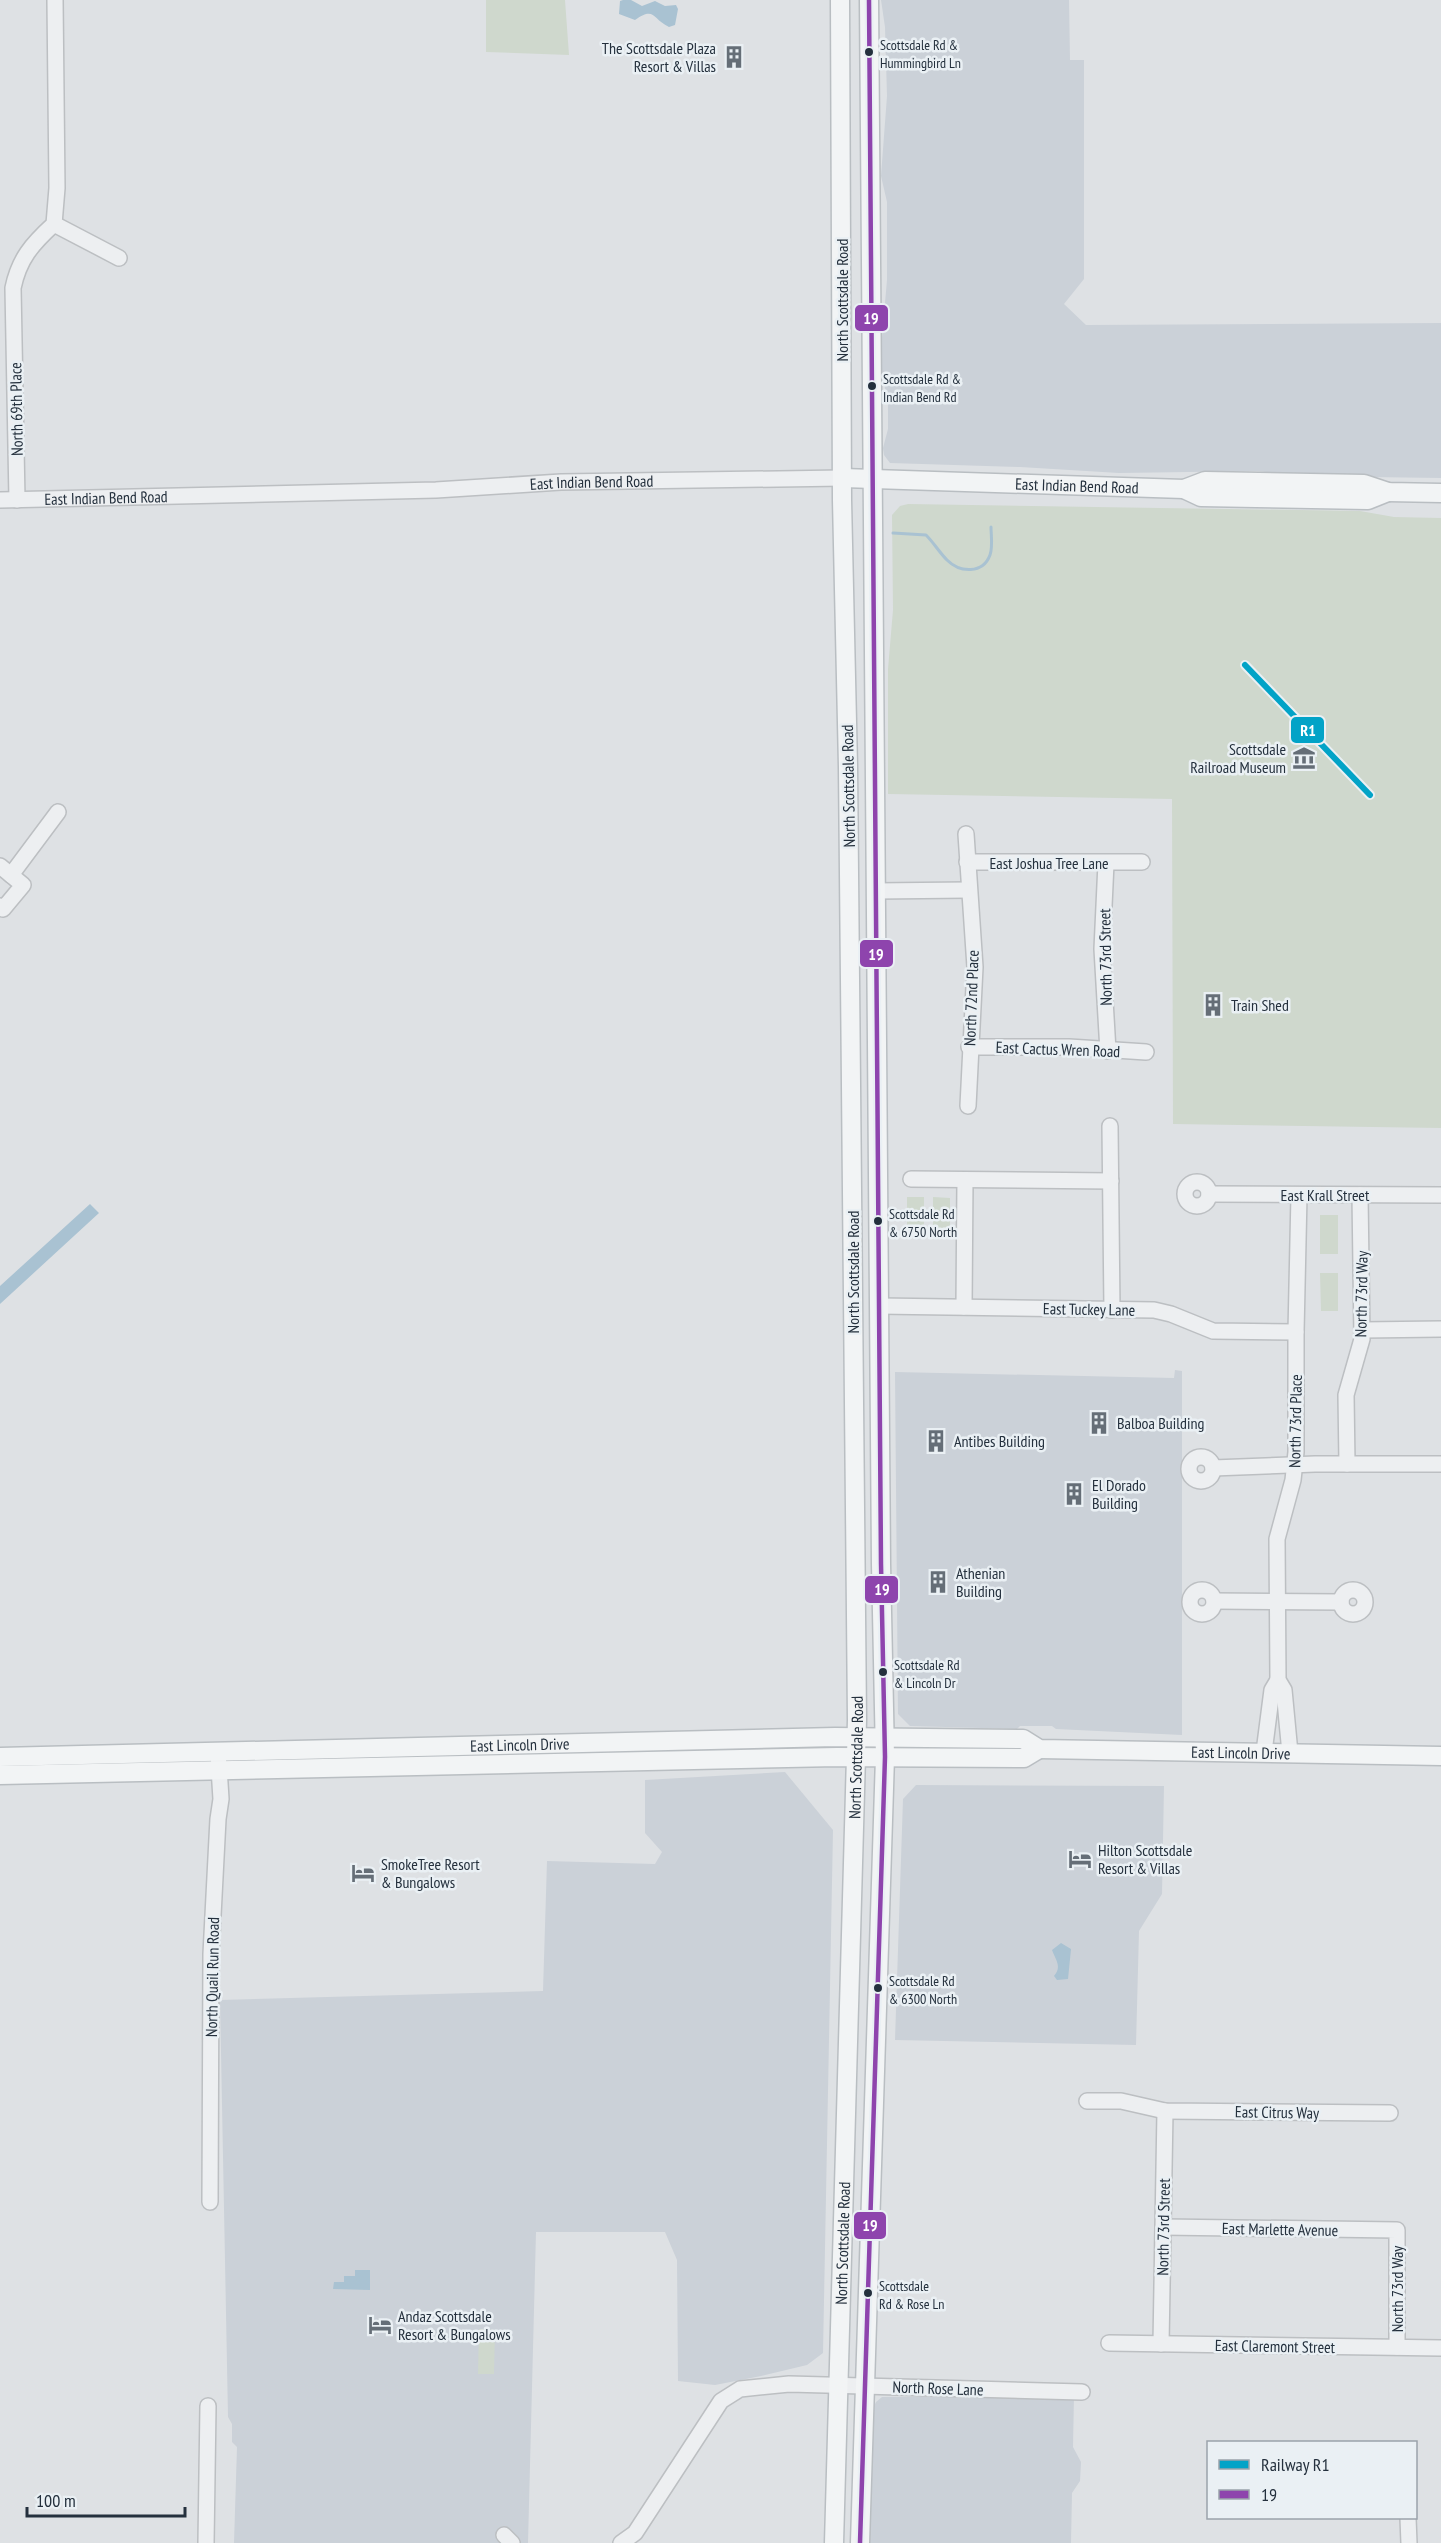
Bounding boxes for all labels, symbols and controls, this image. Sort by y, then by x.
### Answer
place label: Scottsdale Rd & Hummingbird Ln [880,36,961,72]
place label: The Scottsdale Plaza Resort & Villas [602,38,716,76]
building icon: The Scottsdale Plaza Resort & Villas [721,44,747,70]
marker: Scottsdale Rd & Hummingbird Ln [863,46,875,58]
street label: North Scottsdale Road [832,239,852,361]
line badge: 19 [854,304,889,332]
text: 19 [863,308,879,328]
street label: North 69th Place [5,362,27,456]
place label: Scottsdale Rd & Indian Bend Rd [883,370,961,406]
marker: Scottsdale Rd & Indian Bend Rd [866,380,878,392]
street label: East Indian Bend Road [529,471,654,494]
street label: East Indian Bend Road [1015,474,1139,498]
street label: East Indian Bend Road [44,486,168,509]
line badge: R1 [1290,716,1325,744]
text: R1 [1300,720,1316,740]
street label: North Scottsdale Road [837,724,859,848]
place label: Scottsdale Railroad Museum [1190,739,1286,777]
museum icon: Scottsdale Railroad Museum [1291,745,1317,771]
street label: East Joshua Tree Lane [989,853,1109,873]
street label: North 73rd Street [1094,908,1116,1006]
line badge: 19 [859,939,894,968]
text: 19 [868,944,884,964]
street label: North 72nd Place [959,950,983,1046]
building icon: Train Shed [1200,992,1226,1018]
place label: Train Shed [1231,995,1289,1015]
street label: East Cactus Wren Road [995,1037,1121,1061]
street label: East Krall Street [1281,1185,1370,1205]
place label: Scottsdale Rd & 6750 North [889,1205,957,1241]
street label: North Scottsdale Road [843,1211,863,1333]
marker: Scottsdale Rd & 6750 North [872,1215,884,1227]
street label: North 73rd Way [1350,1251,1372,1337]
street label: East Tuckey Lane [1043,1298,1135,1320]
street label: North 73rd Place [1284,1374,1306,1468]
building icon: Balboa Building [1086,1410,1112,1436]
place label: Balboa Building [1117,1413,1204,1433]
building icon: Antibes Building [923,1428,949,1454]
place label: Antibes Building [954,1431,1045,1451]
place label: El Dorado Building [1092,1475,1146,1513]
building icon: El Dorado Building [1061,1481,1087,1507]
place label: Athenian Building [956,1563,1005,1601]
building icon: Athenian Building [925,1569,951,1595]
line badge: 19 [864,1575,899,1604]
text: 19 [874,1579,890,1599]
place label: Scottsdale Rd & Lincoln Dr [894,1656,960,1692]
marker: Scottsdale Rd & Lincoln Dr [877,1666,889,1678]
street label: North Scottsdale Road [844,1696,867,1819]
street label: East Lincoln Drive [470,1733,570,1756]
street label: East Lincoln Drive [1191,1742,1291,1763]
place label: Hilton Scottsdale Resort & Villas [1098,1840,1192,1878]
hotel icon: Hilton Scottsdale Resort & Villas [1067,1846,1093,1872]
place label: SmokeTree Resort & Bungalows [381,1854,480,1892]
hotel icon: SmokeTree Resort & Bungalows [350,1860,376,1886]
street label: North Quail Run Road [201,1917,223,2037]
place label: Scottsdale Rd & 6300 North [889,1972,957,2008]
marker: Scottsdale Rd & 6300 North [872,1982,884,1994]
street label: East Citrus Way [1235,2101,1319,2123]
street label: North 73rd Street [1152,2178,1174,2276]
street label: North Scottsdale Road [831,2181,854,2305]
line badge: 19 [853,2211,887,2240]
text: 19 [862,2215,878,2235]
street label: East Marlette Avenue [1222,2218,1338,2240]
street label: North 73rd Way [1387,2246,1407,2332]
place label: Scottsdale Rd & Rose Ln [879,2277,944,2313]
marker: Scottsdale Rd & Rose Ln [862,2287,874,2299]
place label: Andaz Scottsdale Resort & Bungalows [398,2306,511,2344]
hotel icon: Andaz Scottsdale Resort & Bungalows [367,2312,393,2338]
street label: East Claremont Street [1215,2335,1336,2357]
street label: North Rose Lane [892,2376,984,2400]
legend [1207,2441,1417,2519]
text: Railway R1 [1261,2453,1330,2476]
scale bar [27,2480,184,2518]
text: 19 [1261,2483,1277,2506]
text: 100 m [36,2489,76,2512]

